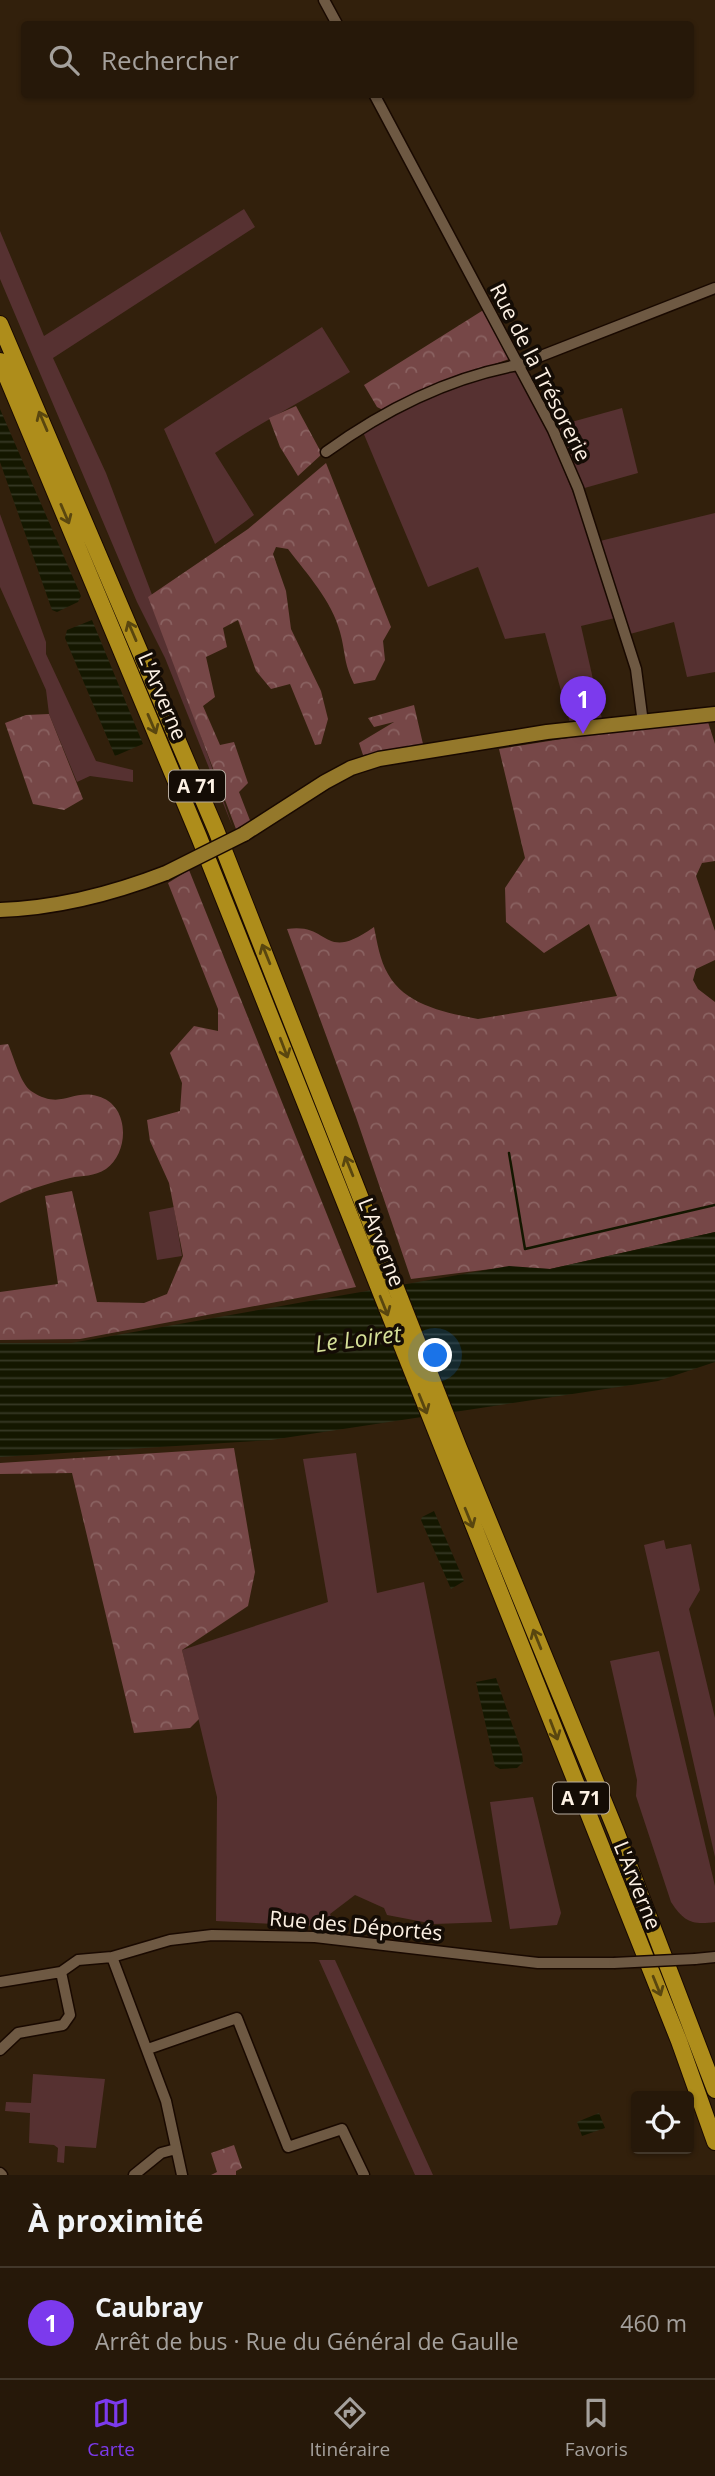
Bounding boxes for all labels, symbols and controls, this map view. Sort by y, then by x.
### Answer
search box [21,21,694,98]
icon: search [45,41,83,79]
text: Rechercher [101,42,239,78]
street label: Rue de la Trésorerie [484,278,598,466]
one-way arrow [35,411,48,433]
one-way arrow [59,503,72,524]
one-way arrow [124,621,137,642]
street label: L'Arverne [132,648,194,744]
pin: 1 [560,676,606,734]
one-way arrow [147,713,160,734]
road number: A 71 [169,771,225,802]
one-way arrow [258,944,271,966]
one-way arrow [278,1037,291,1059]
one-way arrow [342,1155,355,1177]
street label: L'Arverne [352,1194,412,1290]
one-way arrow [379,1295,392,1316]
water label: Le Loiret [313,1317,404,1359]
your location [418,1338,452,1372]
one-way arrow [417,1392,430,1414]
one-way arrow [464,1507,477,1529]
one-way arrow [530,1629,543,1650]
one-way arrow [549,1718,561,1740]
road number: A 71 [553,1782,609,1814]
street label: L'Arverne [608,1837,668,1933]
street label: Rue des Déportés [268,1903,444,1947]
one-way arrow [651,1975,664,1997]
map controls [631,2091,694,2154]
button: locate [631,2091,694,2154]
text: À proximité [28,2200,204,2241]
text: Caubray [95,2289,203,2325]
text: 1 [44,2307,58,2339]
text: 460 m [620,2307,687,2339]
text: Arrêt de bus · Rue du Général de Gaulle [95,2325,519,2357]
tab: Carte [87,2394,135,2462]
tab: Itinéraire [310,2394,390,2462]
tab: Favoris [565,2394,628,2462]

